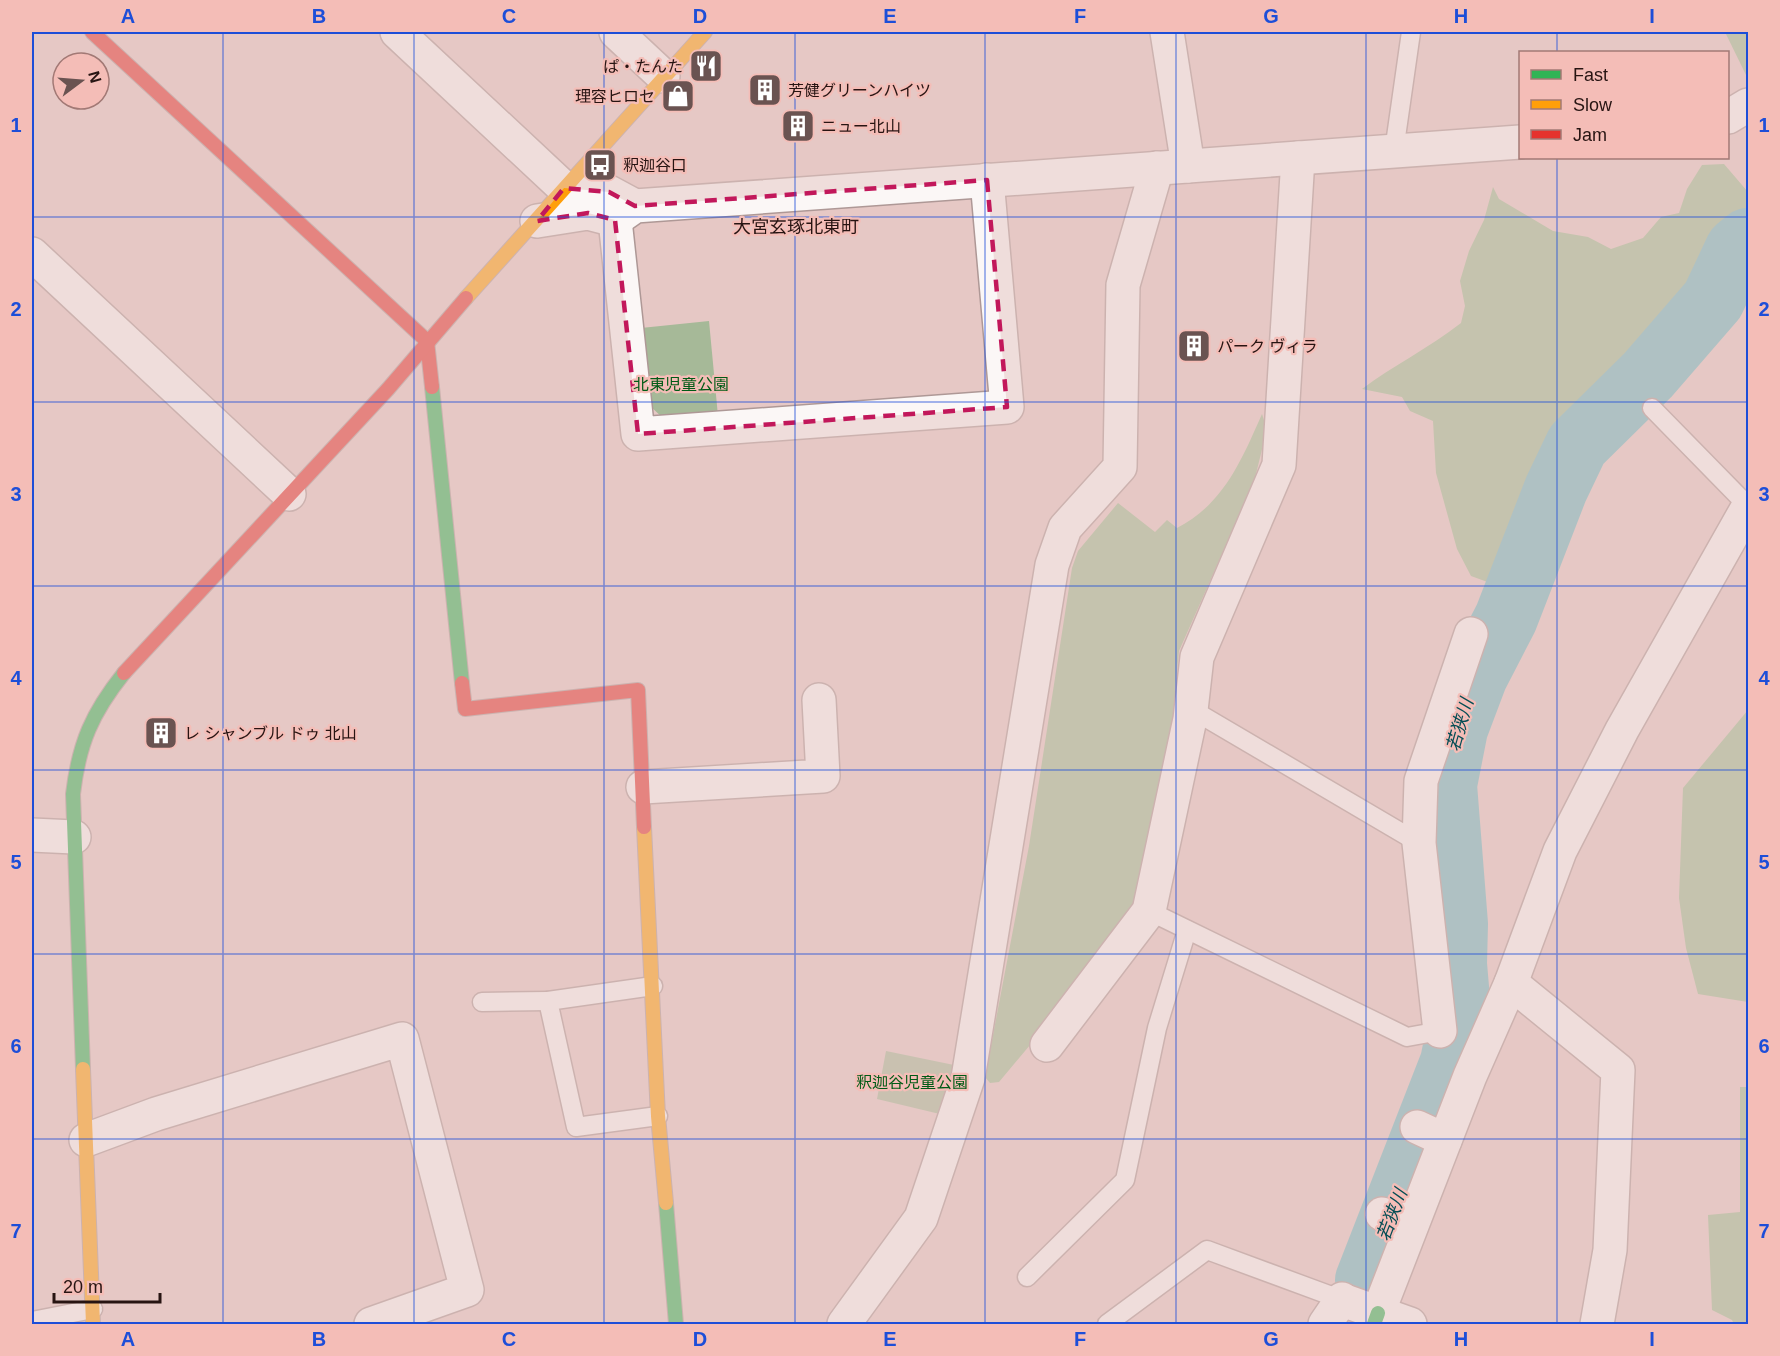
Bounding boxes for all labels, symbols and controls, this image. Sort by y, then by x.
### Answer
text: A [121,5,135,27]
text: B [312,5,326,27]
text: C [502,5,516,27]
text: D [693,5,707,27]
text: E [883,5,897,27]
text: F [1074,5,1086,27]
text: G [1263,5,1279,27]
text: H [1454,5,1468,27]
text: I [1649,5,1655,27]
restaurant icon: ぱ・たんた [688,48,724,84]
north arrow [51,51,111,111]
legend [1519,51,1729,159]
place label: ぱ・たんた [603,58,683,75]
text: Fast [1573,65,1608,85]
text: N [85,69,105,85]
building icon: 芳健グリーンハイツ [747,72,783,108]
shop icon: 理容ヒロセ [660,78,696,114]
place label: 芳健グリーンハイツ [788,82,931,99]
place label: 理容ヒロセ [575,88,655,105]
text: Slow [1573,95,1613,115]
building icon: ニュー北山 [780,108,816,144]
text: 1 [10,114,22,136]
text: 1 [1758,114,1770,136]
place label: ニュー北山 [821,118,901,135]
text: Jam [1573,125,1607,145]
bus stop icon: 釈迦谷口 [582,147,618,183]
place label: 釈迦谷口 [623,157,687,174]
district label: 大宮玄琢北東町 [733,217,859,237]
text: 2 [10,298,22,320]
text: 2 [1758,298,1770,320]
building icon: パーク ヴィラ [1176,328,1212,364]
place label: パーク ヴィラ [1217,338,1317,355]
park label: 北東児童公園 [633,376,729,393]
text: 3 [10,483,22,505]
text: 3 [1758,483,1770,505]
text: 4 [10,667,22,689]
text: 4 [1758,667,1770,689]
water label: 若狭川 [1443,694,1478,754]
building icon: レ シャンブル ドゥ 北山 [143,715,179,751]
place label: レ シャンブル ドゥ 北山 [184,725,357,742]
text: 5 [10,851,22,873]
text: 5 [1758,851,1770,873]
text: 6 [10,1035,22,1057]
text: 6 [1758,1035,1770,1057]
park label: 釈迦谷児童公園 [856,1074,968,1091]
water label: 若狭川 [1373,1184,1412,1244]
text: 7 [10,1220,22,1242]
text: 7 [1758,1220,1770,1242]
scale bar [54,1266,160,1304]
text: 20 m [63,1277,103,1297]
text: A [121,1328,135,1350]
text: B [312,1328,326,1350]
text: C [502,1328,516,1350]
text: D [693,1328,707,1350]
text: E [883,1328,897,1350]
text: F [1074,1328,1086,1350]
text: G [1263,1328,1279,1350]
text: H [1454,1328,1468,1350]
text: I [1649,1328,1655,1350]

